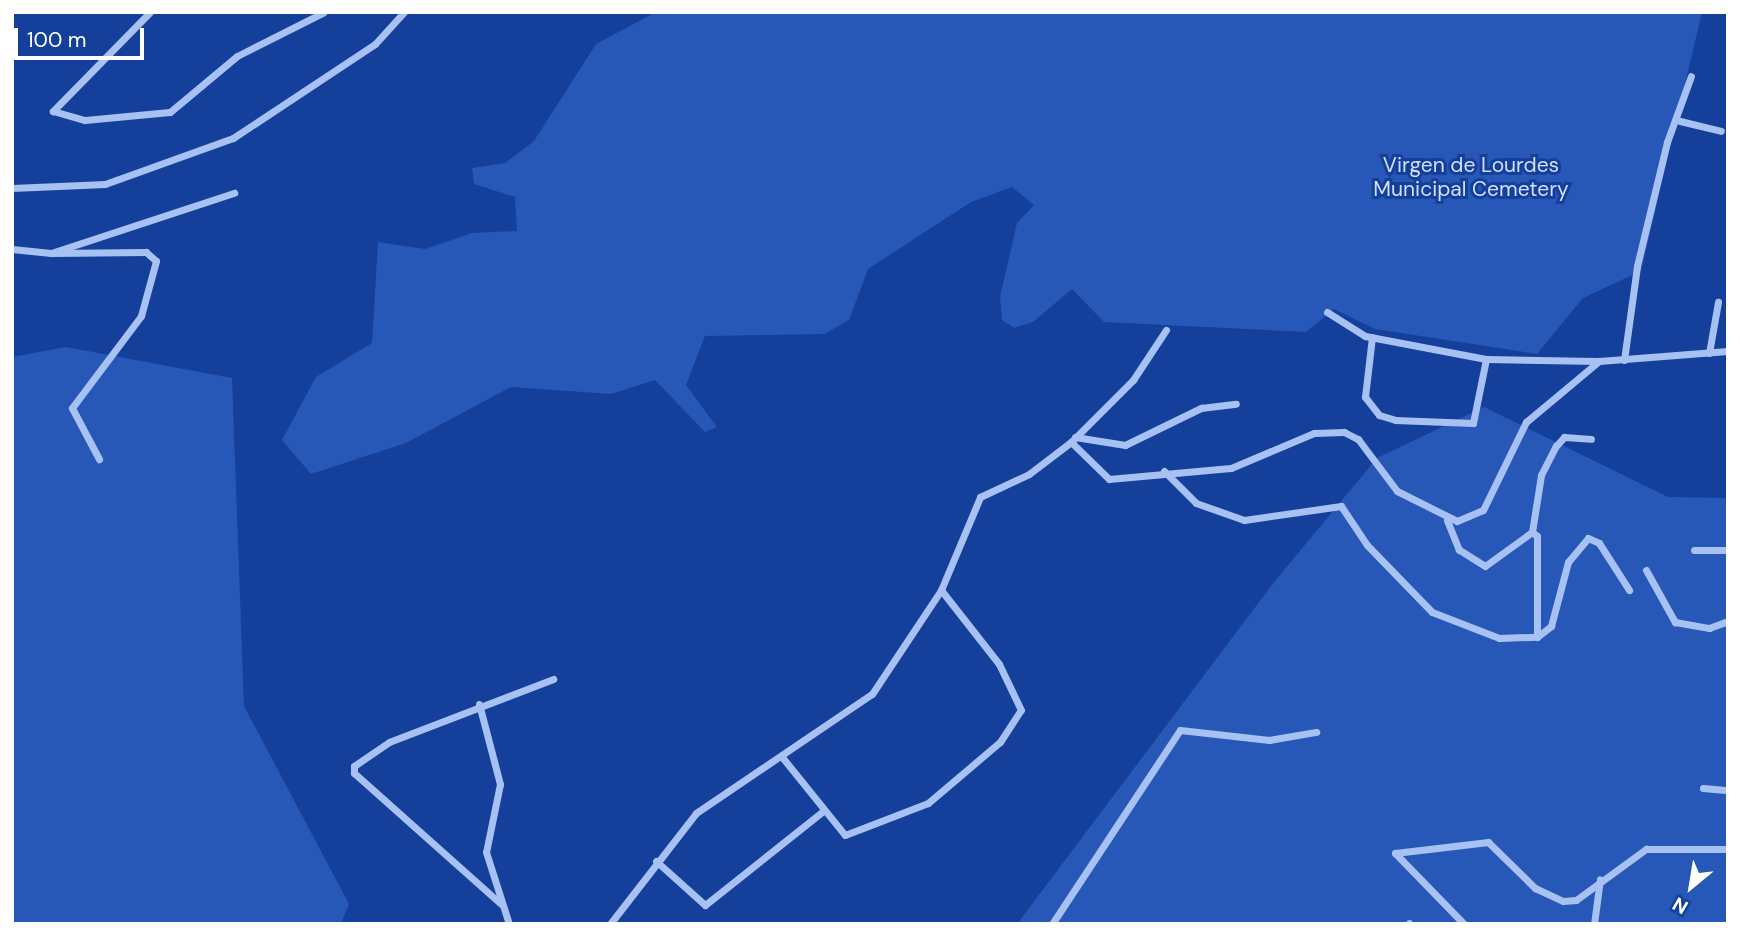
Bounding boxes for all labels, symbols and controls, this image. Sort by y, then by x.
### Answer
scale bar [18,14,147,58]
text: 100 m [27,26,87,54]
park label: Virgen de Lourdes Municipal Cemetery [1373,152,1569,202]
north arrow [1656,852,1726,922]
text: N [1668,891,1693,920]

